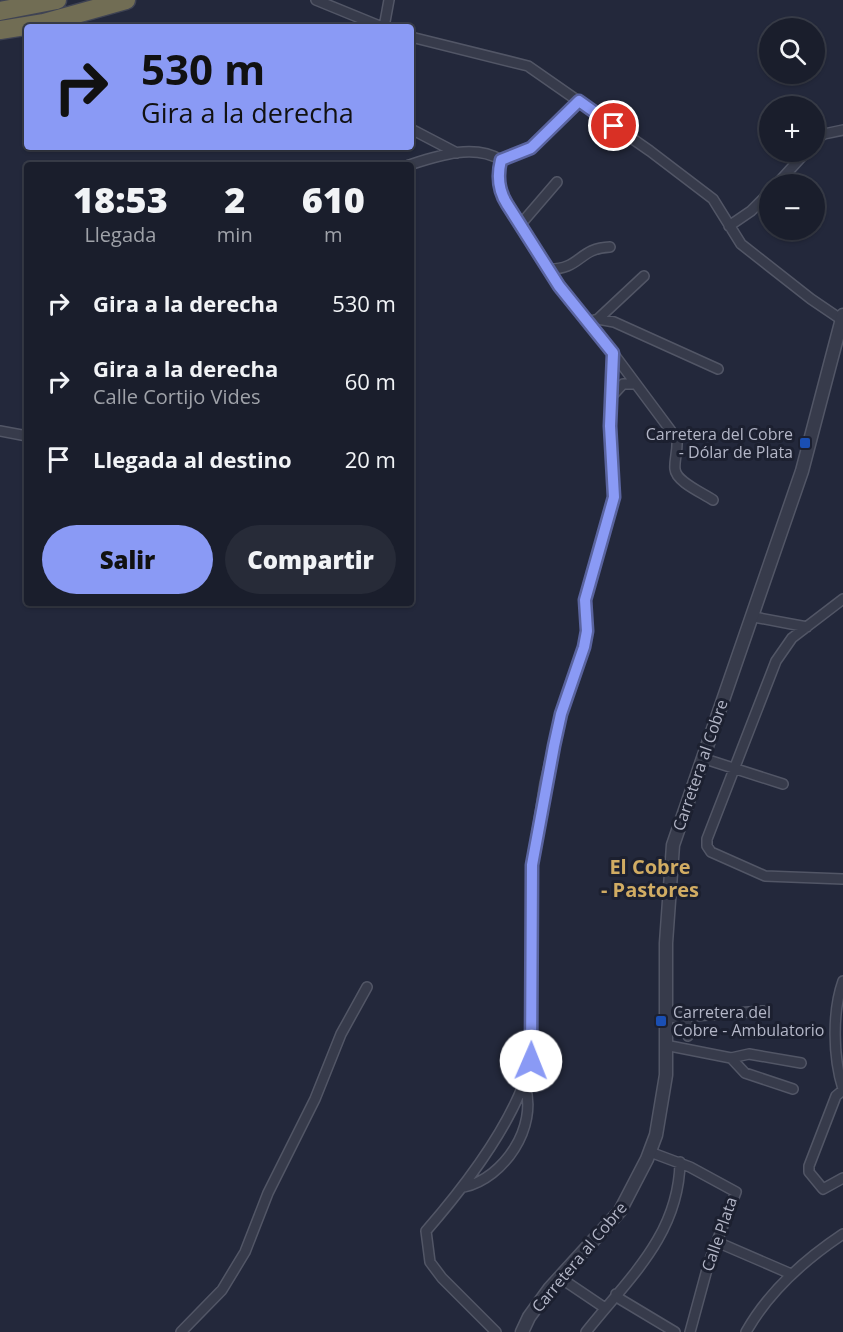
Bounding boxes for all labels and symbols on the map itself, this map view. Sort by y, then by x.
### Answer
pin [588,100,639,151]
place label: Carretera del Cobre - Dólar de Plata [646,423,793,463]
marker: Carretera del Cobre - Dólar de Plata [798,436,812,450]
street label: Carretera al Cobre [667,696,733,834]
district label: El Cobre - Pastores [601,853,699,903]
place label: Carretera del Cobre - Ambulatorio [673,1001,824,1041]
marker: Carretera del Cobre - Ambulatorio [654,1014,668,1028]
position arrow [499,1029,563,1093]
street label: Calle Plata [696,1194,742,1274]
street label: Carretera al Cobre [526,1197,632,1317]

